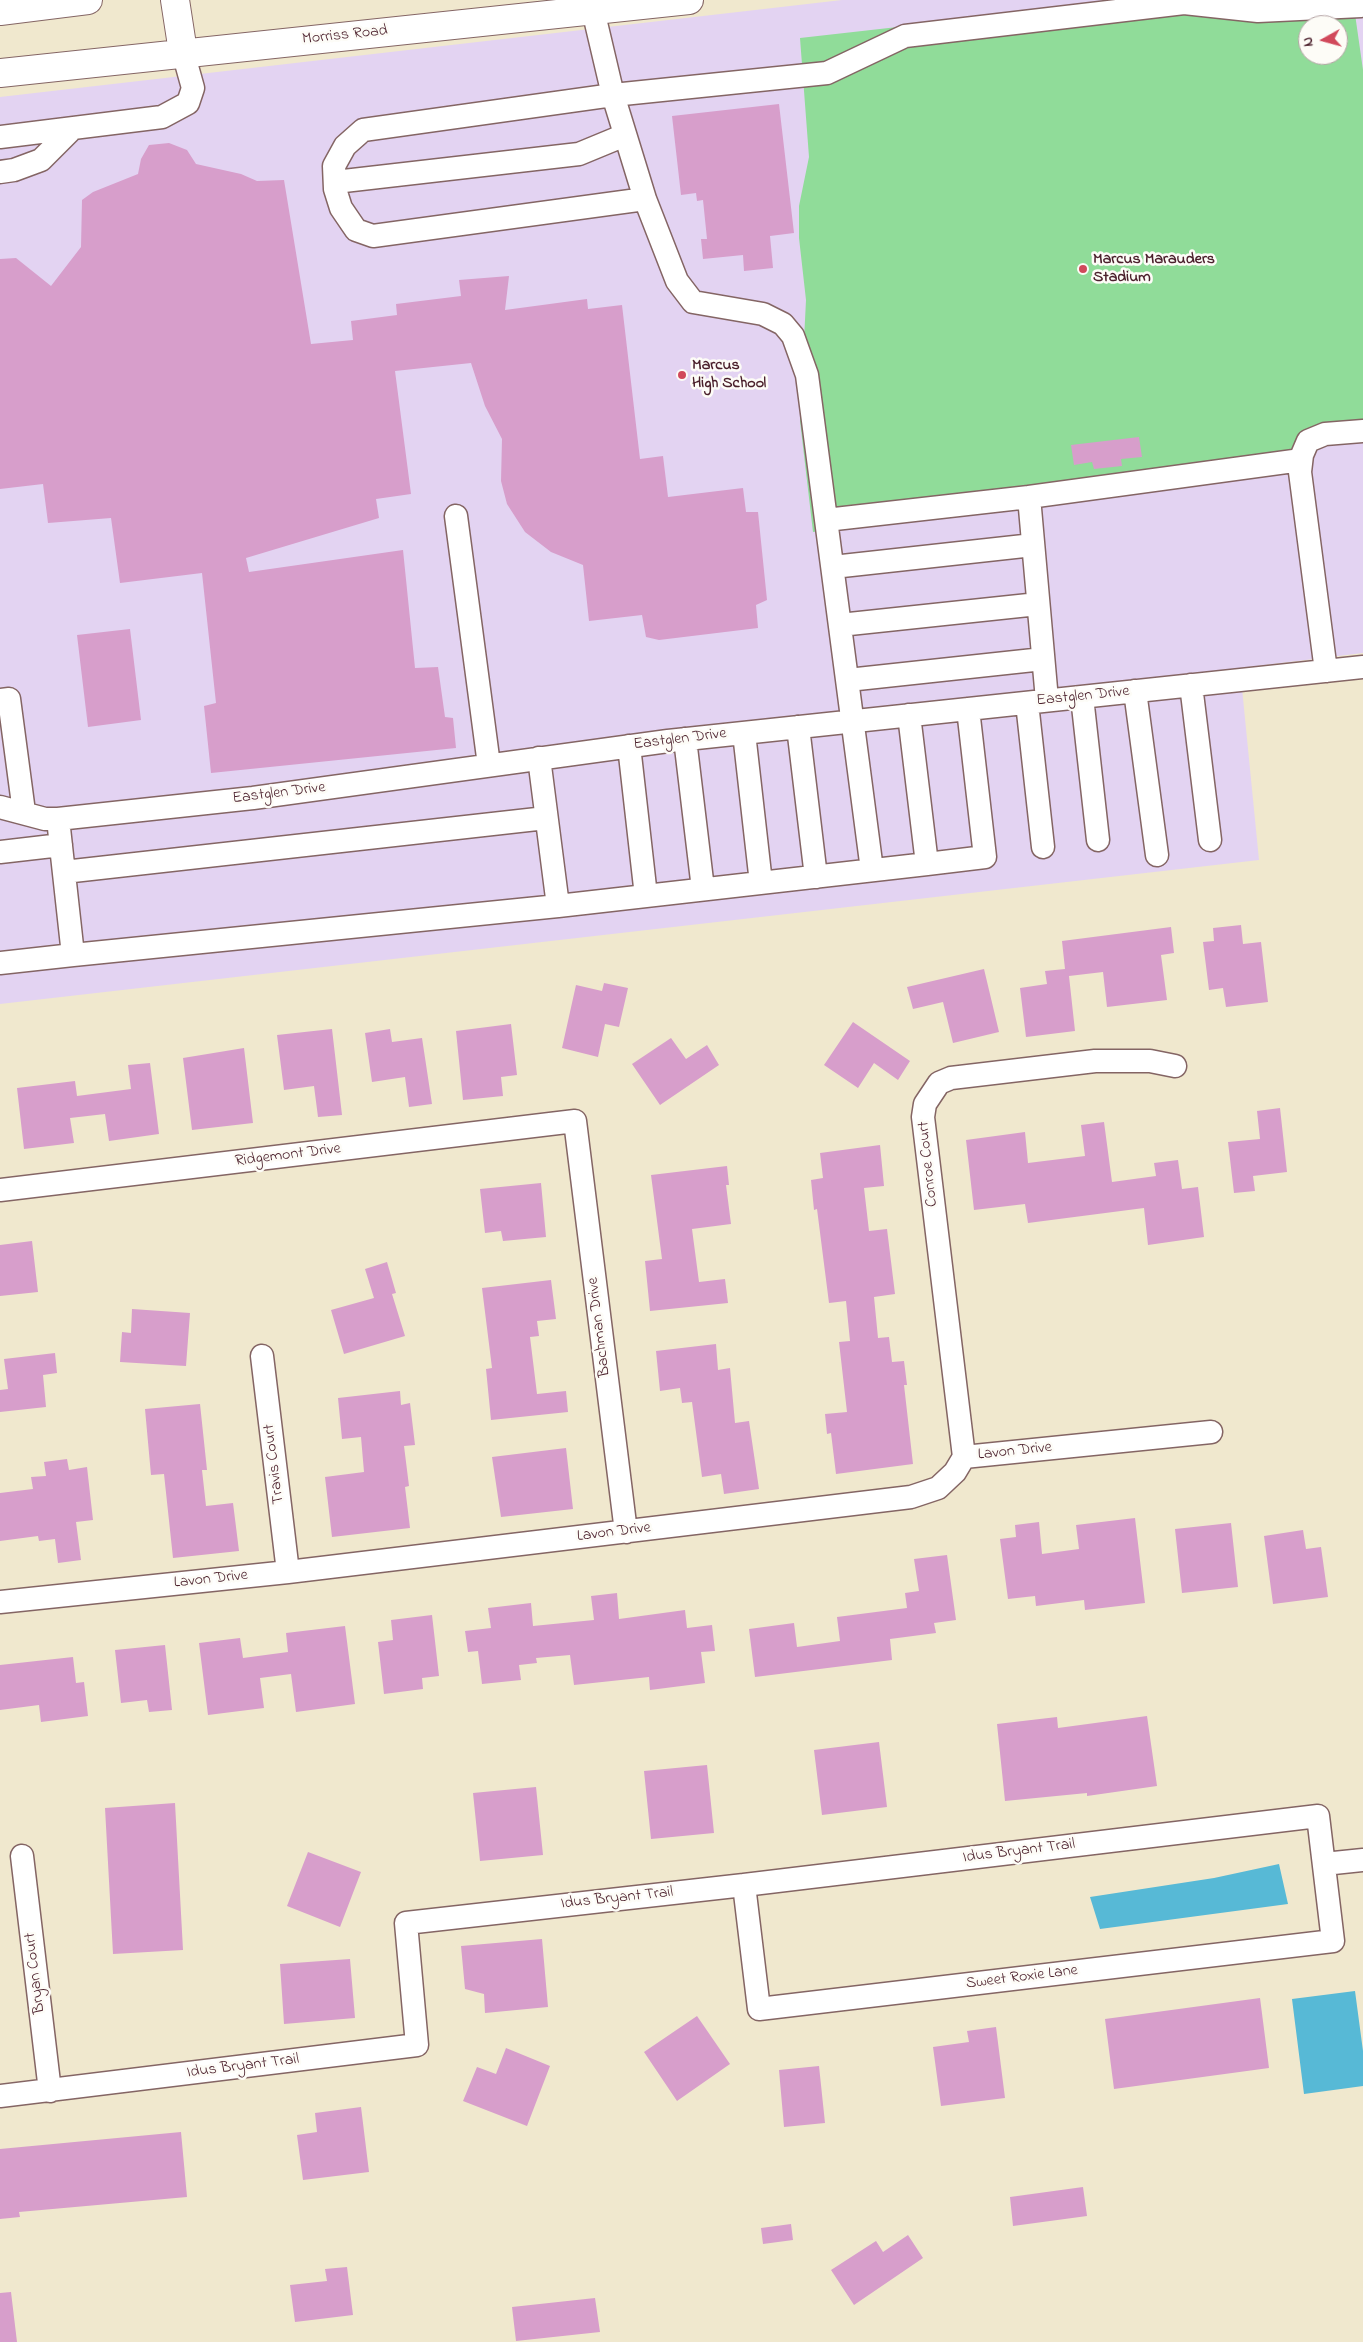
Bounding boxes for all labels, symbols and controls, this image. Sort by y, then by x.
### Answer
north arrow [1298,15,1348,65]
street label: Morriss Road [301,22,389,50]
text: N [1298,36,1320,48]
place label: Marcus Marauders Stadium [1093,250,1215,288]
marker: Marcus Marauders Stadium [1077,263,1089,275]
place label: Marcus High School [692,356,766,394]
marker: Marcus High School [676,369,688,381]
street label: Eastglen Drive [1035,683,1131,711]
street label: Eastglen Drive [632,725,728,755]
street label: Eastglen Drive [231,779,327,809]
street label: Conroe Court [915,1120,943,1208]
street label: Ridgemont Drive [234,1140,342,1172]
street label: Bachman Drive [584,1276,616,1378]
street label: Travis Court [261,1423,289,1505]
street label: Lavon Drive [977,1439,1053,1465]
street label: Lavon Drive [576,1519,652,1547]
street label: Lavon Drive [173,1567,249,1593]
street label: Idus Bryant Trail [962,1836,1076,1868]
street label: Idus Bryant Trail [560,1884,674,1914]
street label: Bryan Court [21,1931,51,2015]
street label: Sweet Roxie Lane [965,1962,1079,1994]
street label: Idus Bryant Trail [186,2051,300,2083]

